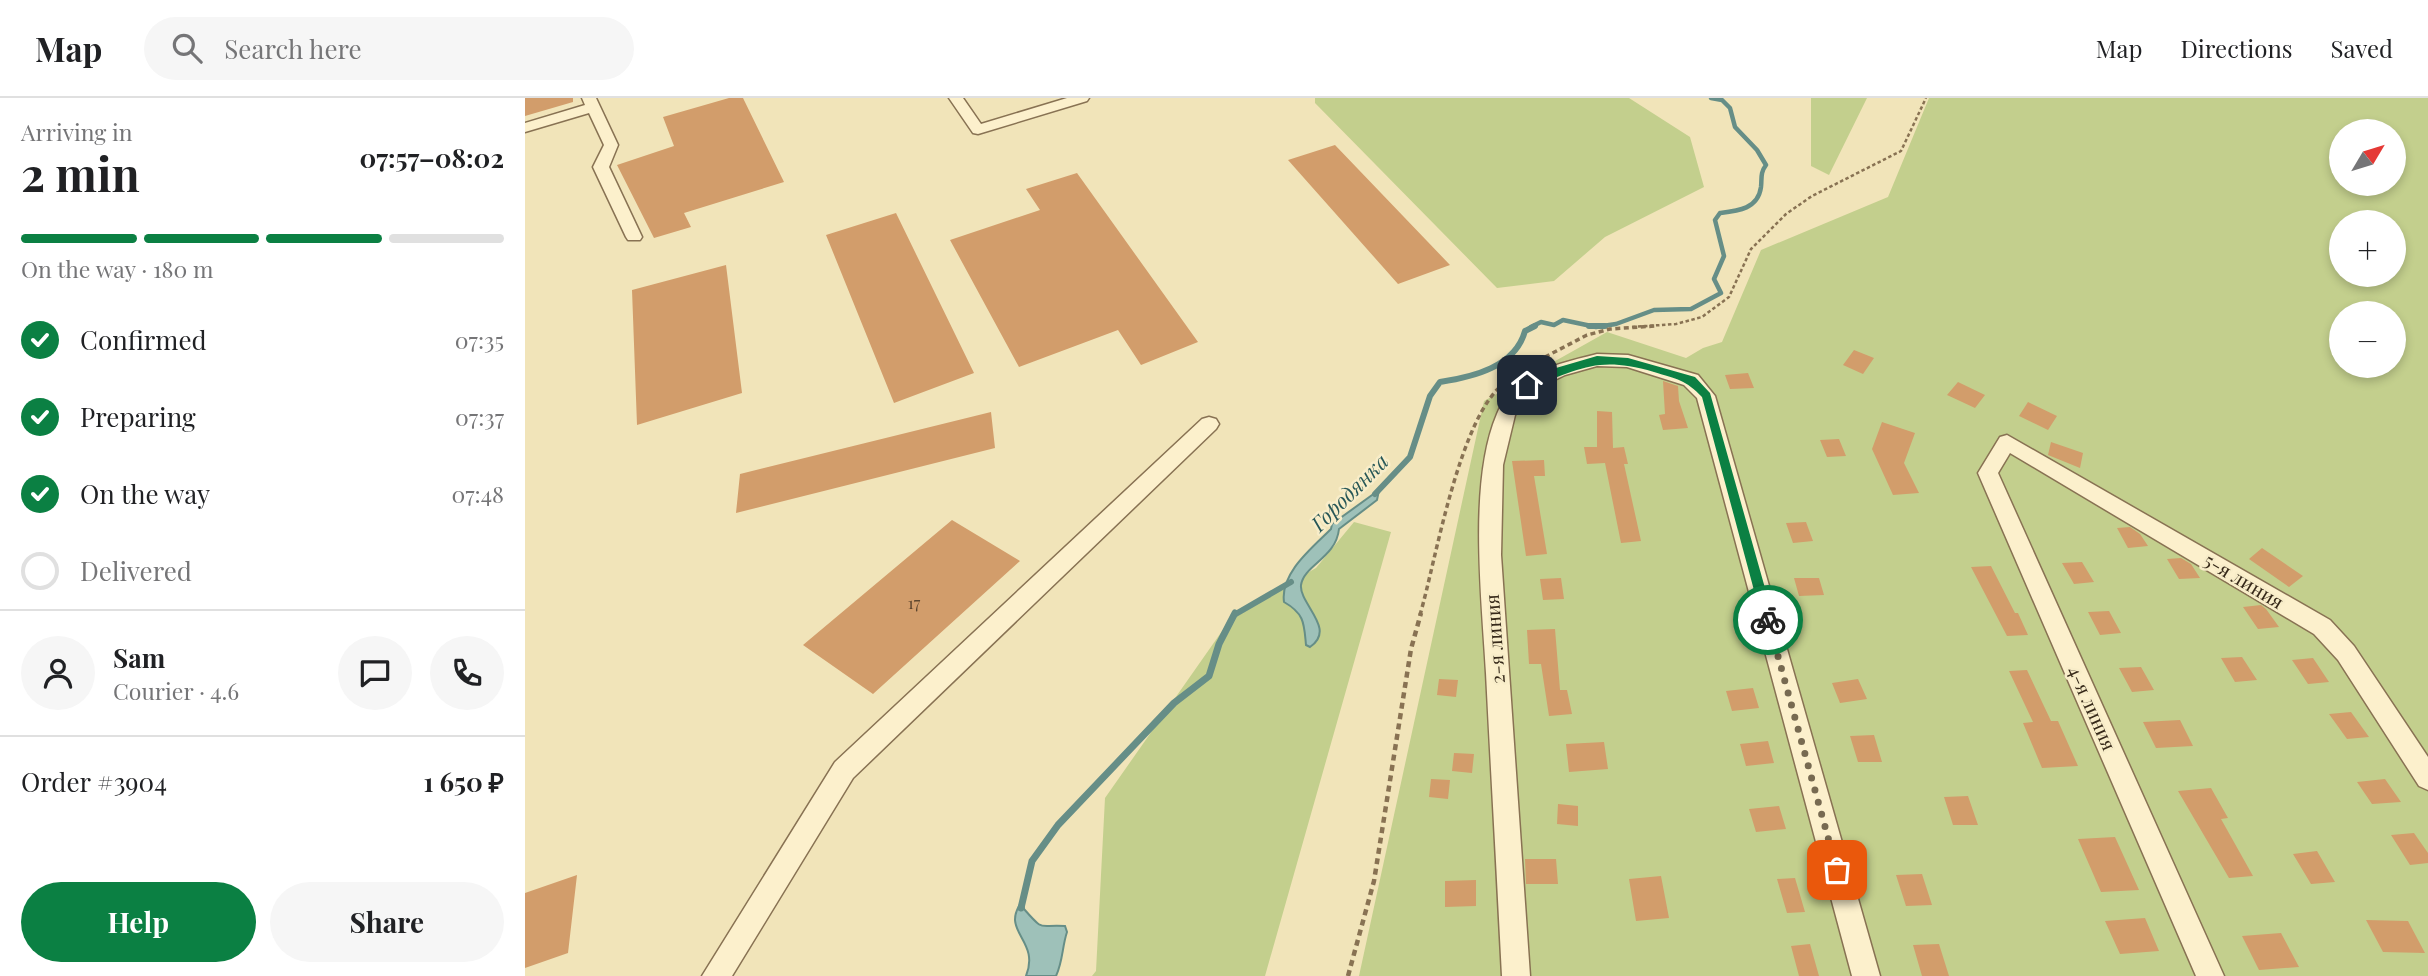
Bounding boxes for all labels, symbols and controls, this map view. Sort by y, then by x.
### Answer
search box [144,17,634,80]
text: Map [35,26,102,70]
icon: search [168,29,206,67]
text: Search here [224,31,362,66]
text: Map [2096,32,2142,64]
text: Directions [2180,32,2293,64]
text: Saved [2331,32,2393,64]
text: Arriving in [21,116,133,147]
north arrow [2329,119,2406,196]
map controls [2329,119,2406,378]
text: 07:57–08:02 [359,140,504,175]
text: 2 min [21,142,140,204]
button: + [2329,210,2406,287]
text: On the way · 180 m [21,253,213,284]
button: − [2329,301,2406,378]
icon: check [21,321,59,359]
text: Confirmed [80,322,207,357]
text: 07:35 [455,324,504,355]
pin [1497,355,1557,415]
icon: home [1508,366,1546,404]
icon: check [21,398,59,436]
text: Preparing [80,399,196,434]
text: 07:37 [455,401,504,432]
water label: Городянка [1303,447,1393,537]
icon: check [21,475,59,513]
text: On the way [80,476,210,511]
text: 07:48 [451,478,504,509]
street label: 5-я линия [2200,546,2289,614]
text: Delivered [80,553,192,588]
courier [1733,585,1803,655]
house number: 17 [908,592,921,613]
street label: 2-я линия [1478,593,1510,685]
icon: bike [1749,601,1787,639]
button: person [21,636,95,710]
button: chat [338,636,412,710]
button: phone [430,636,504,710]
text: Sam [113,640,165,675]
street label: 4-я линия [2063,661,2123,754]
text: Courier · 4.6 [113,675,239,706]
text: Order #3904 [21,764,167,799]
text: 1 650 ₽ [424,764,504,799]
pin [1807,840,1867,900]
icon: bag [1818,851,1856,889]
button: Help [21,882,256,962]
button: Share [270,882,504,962]

